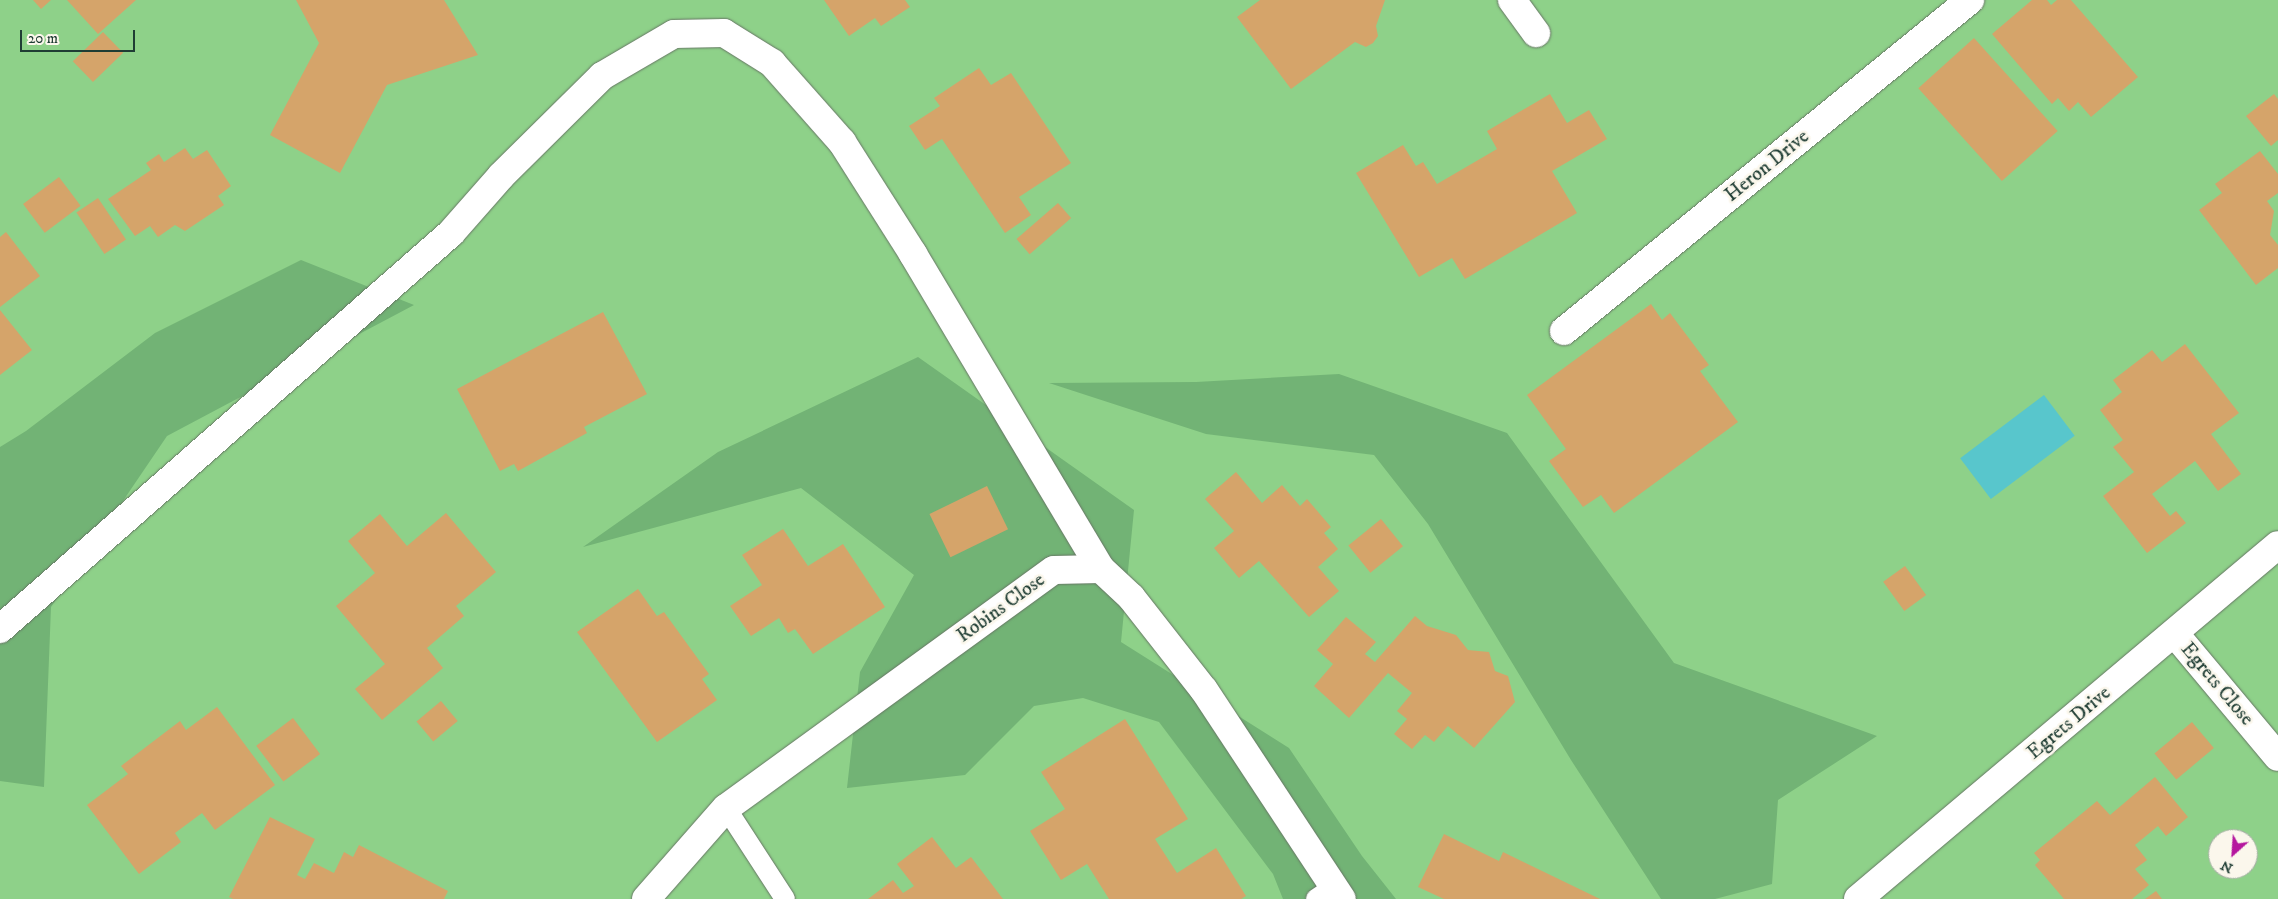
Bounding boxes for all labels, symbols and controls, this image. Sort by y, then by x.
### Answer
scale bar [22,20,138,52]
text: 20 m [28,29,58,48]
street label: Heron Drive [1720,125,1814,207]
street label: Robins Close [952,568,1050,648]
street label: Egrets Close [2175,638,2259,730]
street label: Egrets Drive [2022,681,2116,765]
north arrow [2208,829,2258,879]
text: N [2218,856,2236,877]

